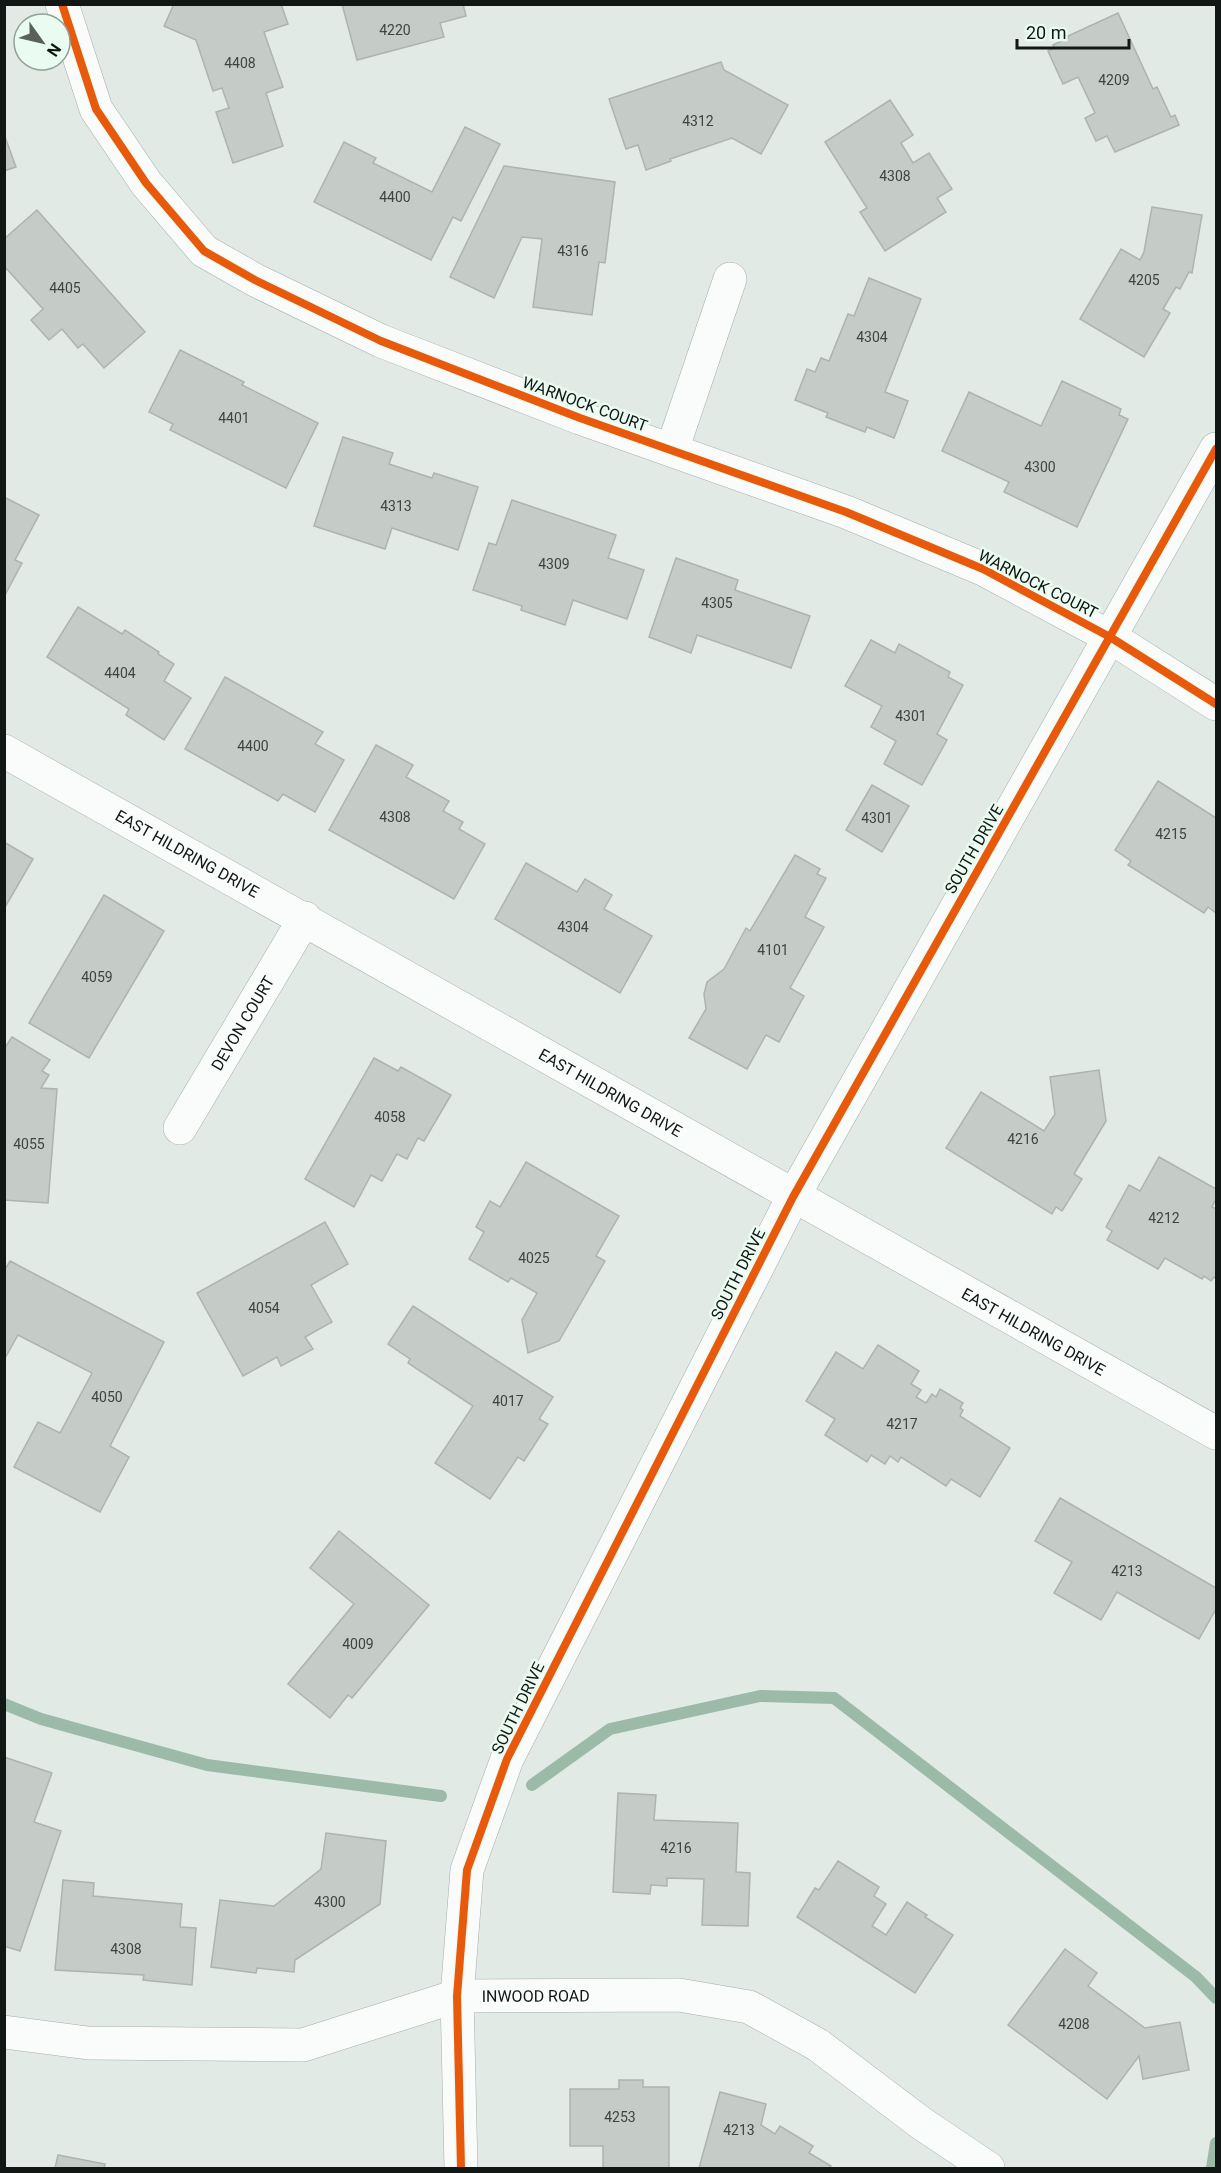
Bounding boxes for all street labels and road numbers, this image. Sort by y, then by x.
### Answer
street label: WARNOCK COURT [520,373,650,436]
street label: WARNOCK COURT [975,546,1101,623]
street label: SOUTH DRIVE [941,801,1007,897]
street label: EAST HILDRING DRIVE [112,806,263,901]
street label: DEVON COURT [207,972,278,1074]
street label: EAST HILDRING DRIVE [536,1044,686,1141]
street label: SOUTH DRIVE [707,1225,769,1323]
street label: EAST HILDRING DRIVE [959,1284,1109,1379]
street label: SOUTH DRIVE [488,1659,548,1757]
street label: INWOOD ROAD [482,1986,590,2005]

